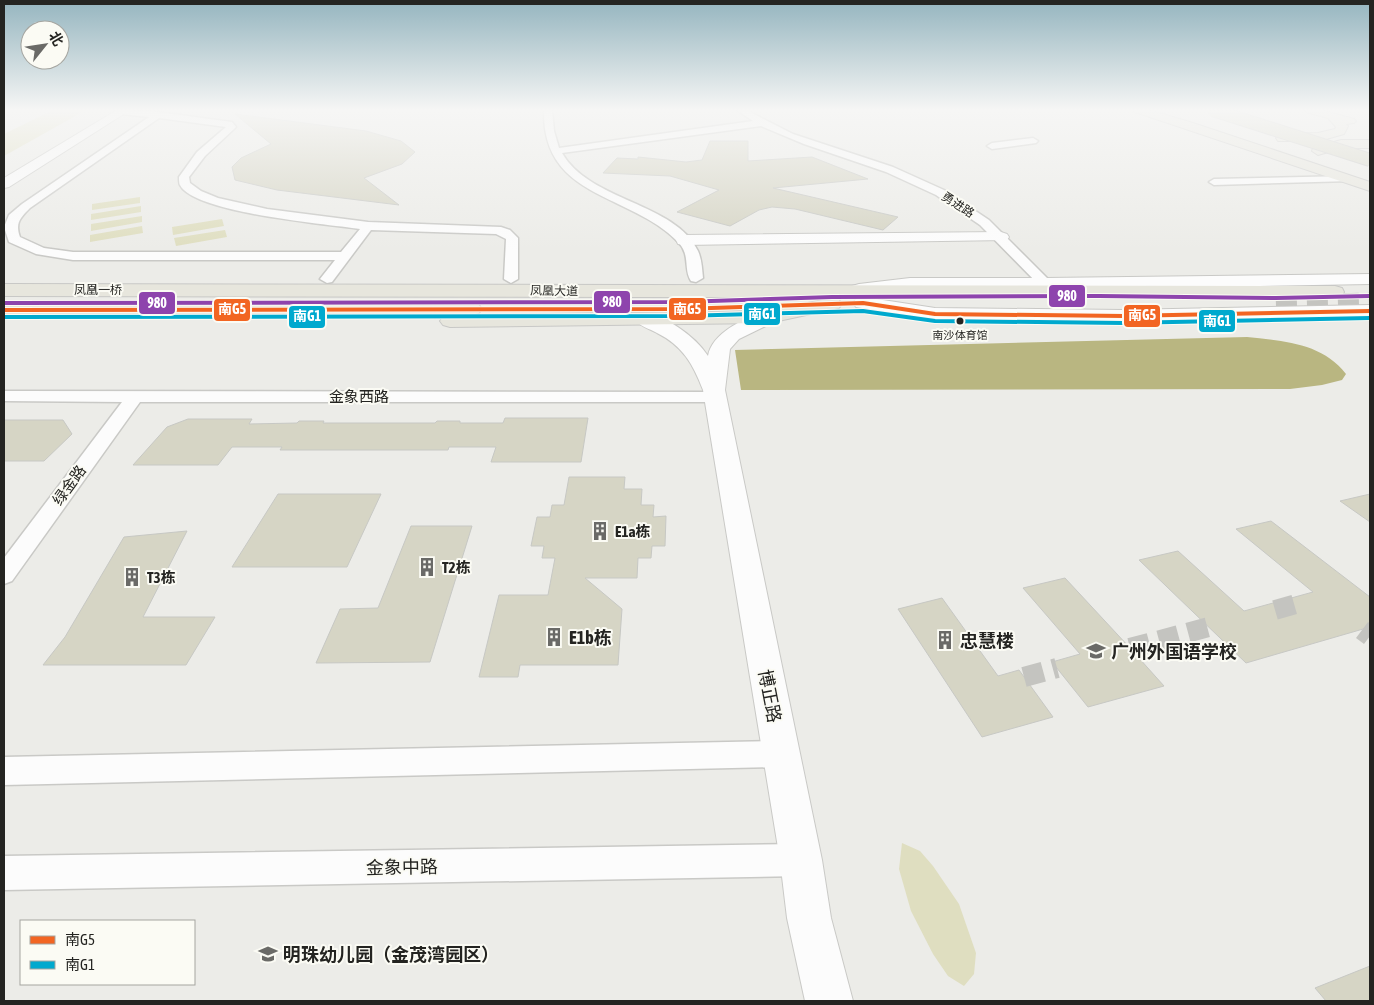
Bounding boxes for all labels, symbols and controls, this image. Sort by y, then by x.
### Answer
north arrow [20,20,70,70]
text: 北 [46,28,67,49]
street label: 勇进路 [939,189,977,221]
street label: 凤凰一桥 [74,283,122,297]
street label: 凤凰大道 [530,284,578,298]
line badge: 980 [1048,284,1086,308]
text: 980 [1057,288,1077,304]
line badge: 980 [593,290,631,314]
line badge: 980 [138,291,176,315]
text: 980 [602,294,622,310]
text: 980 [147,295,167,311]
line badge: 南G5 [668,297,707,321]
line badge: 南G5 [213,298,251,322]
text: 南G5 [218,301,246,317]
text: 南G5 [673,301,701,317]
line badge: 南G1 [743,302,781,326]
line badge: 南G5 [1123,304,1161,328]
line badge: 南G1 [288,305,326,329]
text: 南G1 [748,306,776,322]
text: 南G5 [1128,307,1156,323]
text: 南G1 [293,308,321,324]
line badge: 南G1 [1198,309,1236,333]
text: 南G1 [1203,313,1231,329]
marker: 南沙体育馆 [955,316,965,326]
place label: 南沙体育馆 [933,329,988,341]
street label: 金象西路 [329,388,389,405]
street label: 绿金路 [49,462,89,508]
building icon: E1a栋 [589,520,611,542]
place label: E1a栋 [615,523,650,540]
building icon: T2栋 [416,556,438,578]
place label: T2栋 [442,559,471,576]
building icon: T3栋 [121,566,143,588]
place label: T3栋 [147,569,176,586]
building icon: E1b栋 [543,626,565,648]
place label: E1b栋 [569,627,612,648]
building icon: 忠慧楼 [934,629,956,651]
place label: 忠慧楼 [960,630,1014,651]
school or university icon: 广州外国语学校 [1085,640,1107,662]
place label: 广州外国语学校 [1111,641,1237,662]
street label: 博正路 [755,667,785,725]
street label: 金象中路 [366,856,438,878]
legend [20,920,195,985]
text: 南G5 [65,931,95,948]
school or university icon: 明珠幼儿园（金茂湾园区） [257,943,279,965]
place label: 明珠幼儿园（金茂湾园区） [283,944,499,965]
text: 南G1 [65,956,95,973]

